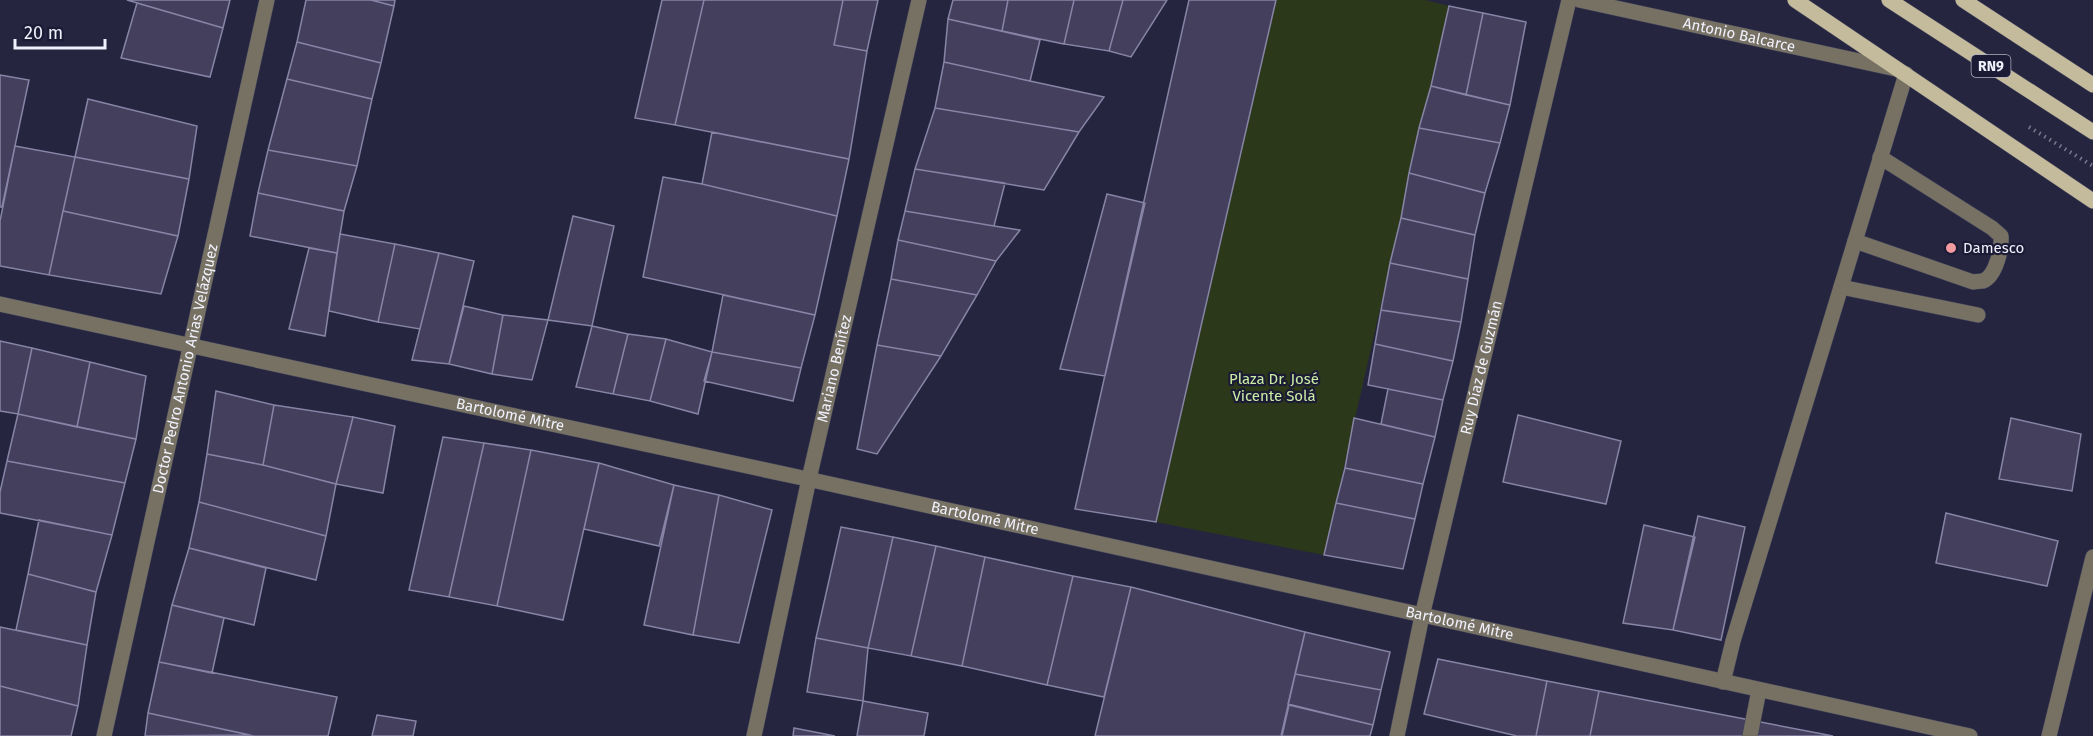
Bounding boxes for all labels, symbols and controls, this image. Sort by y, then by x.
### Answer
scale bar [15,12,105,50]
street label: Antonio Balcarce [1682,14,1797,56]
text: 20 m [24,22,63,44]
road number: RN9 [1972,55,2010,77]
place label: Damesco [1963,239,2024,257]
marker: Damesco [1944,241,1958,255]
street label: Doctor Pedro Antonio Arias Velázquez [149,242,222,495]
street label: Ruy Díaz de Guzmán [1457,299,1506,437]
street label: Mariano Benítez [813,313,855,424]
park label: Plaza Dr. José Vicente Solá [1229,370,1319,405]
street label: Bartolomé Mitre [454,394,566,435]
street label: Bartolomé Mitre [929,497,1041,539]
street label: Bartolomé Mitre [1404,602,1515,644]

